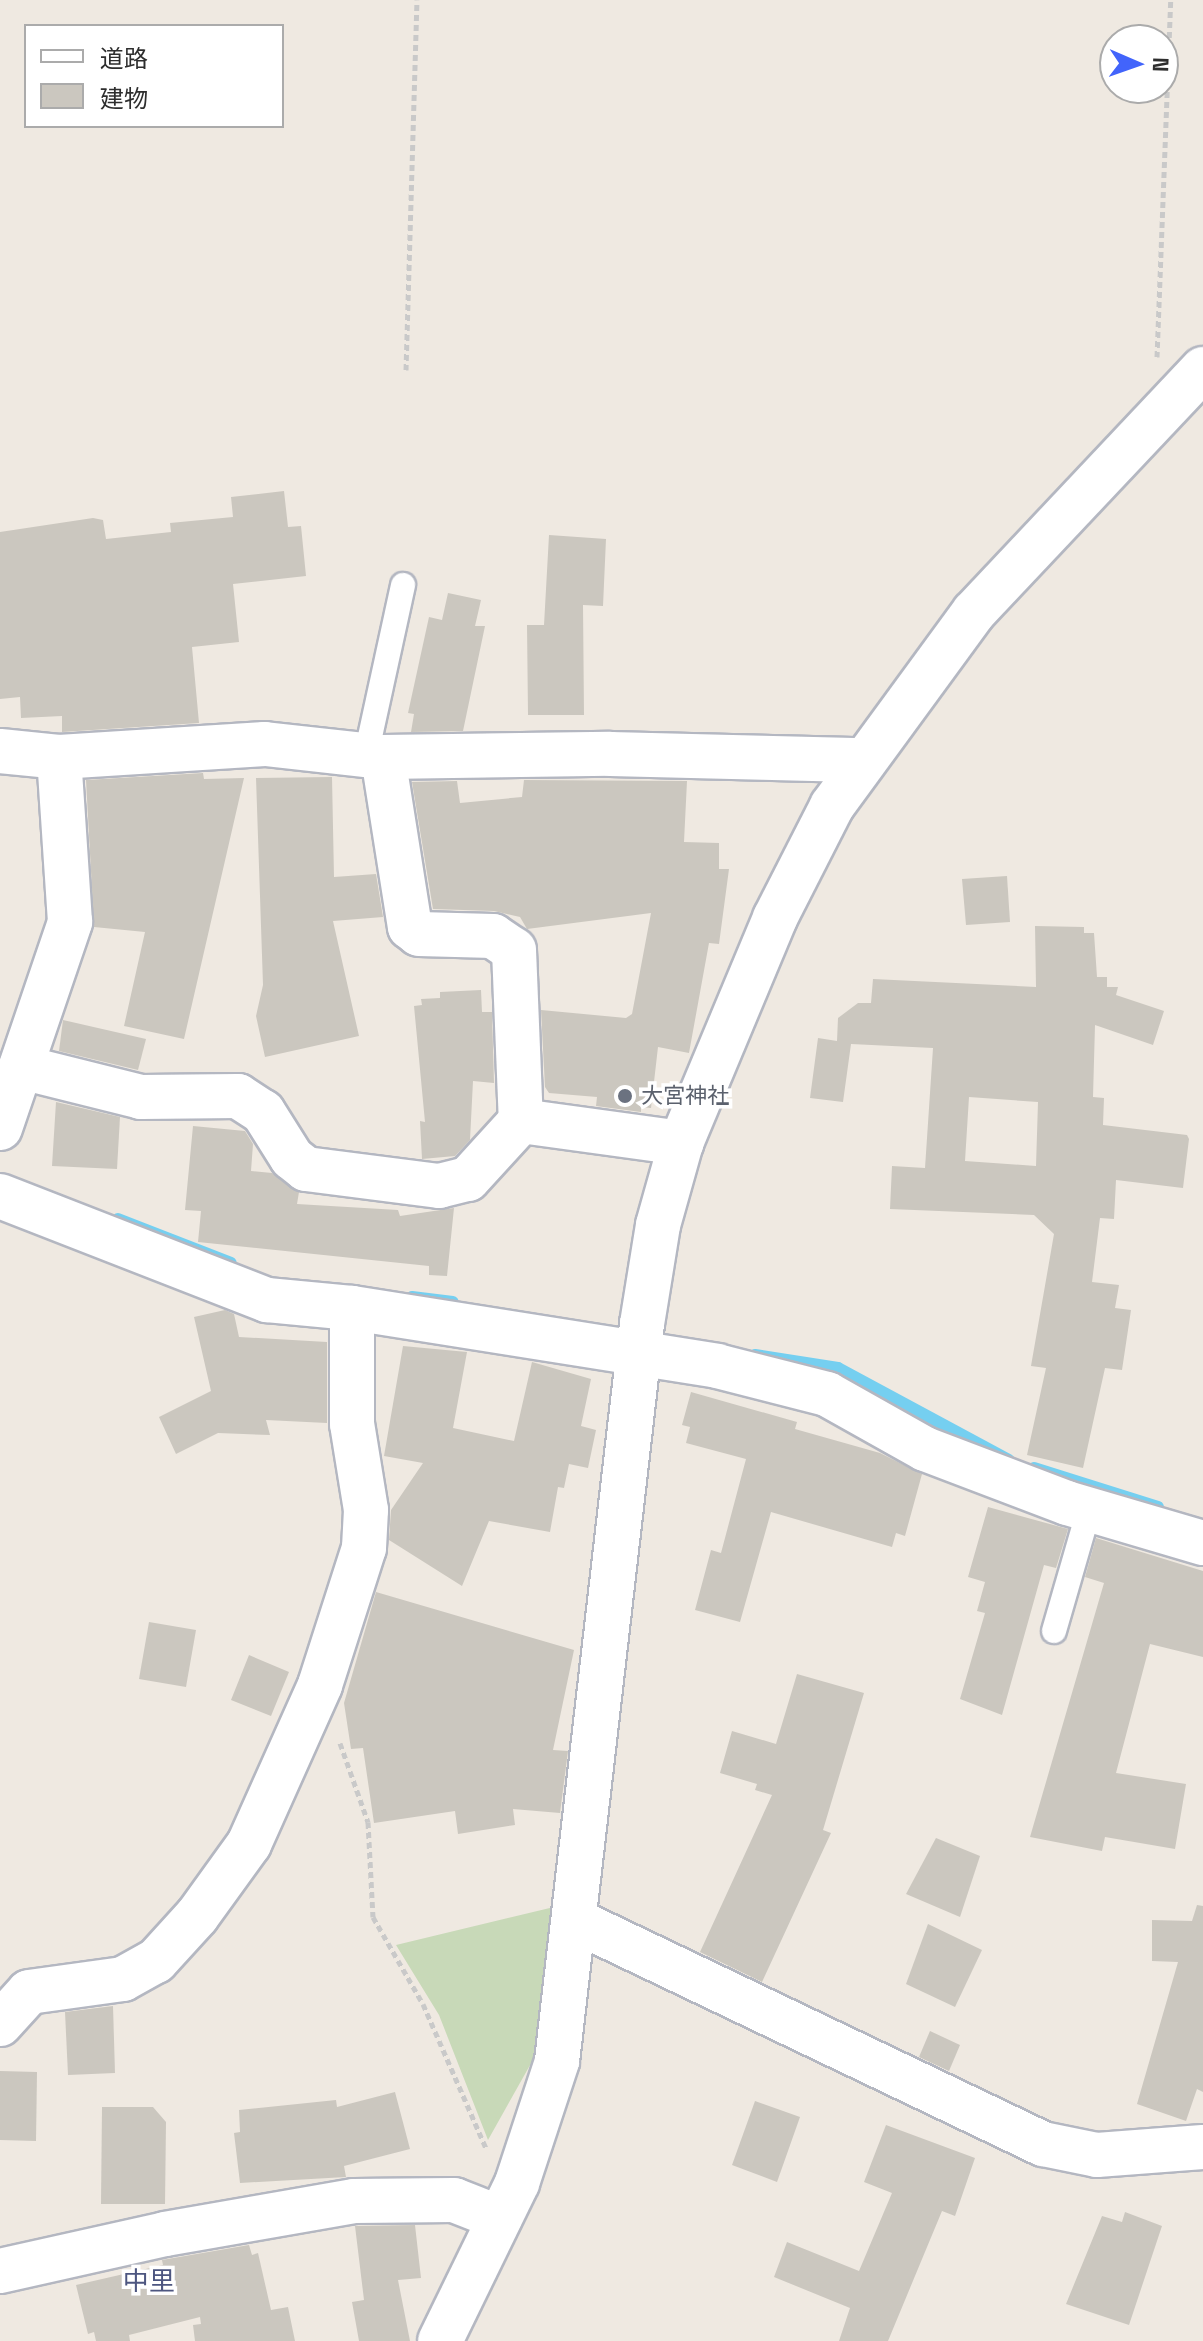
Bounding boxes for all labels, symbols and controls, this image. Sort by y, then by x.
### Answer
legend [24,24,284,128]
north arrow [1099,24,1179,104]
text: 道路 [100,43,148,74]
text: N [1147,57,1175,73]
text: 建物 [100,83,148,114]
place label: 大宮神社 [641,1083,729,1109]
marker: 大宮神社 [616,1087,634,1105]
district label: 中里 [123,2266,175,2298]

